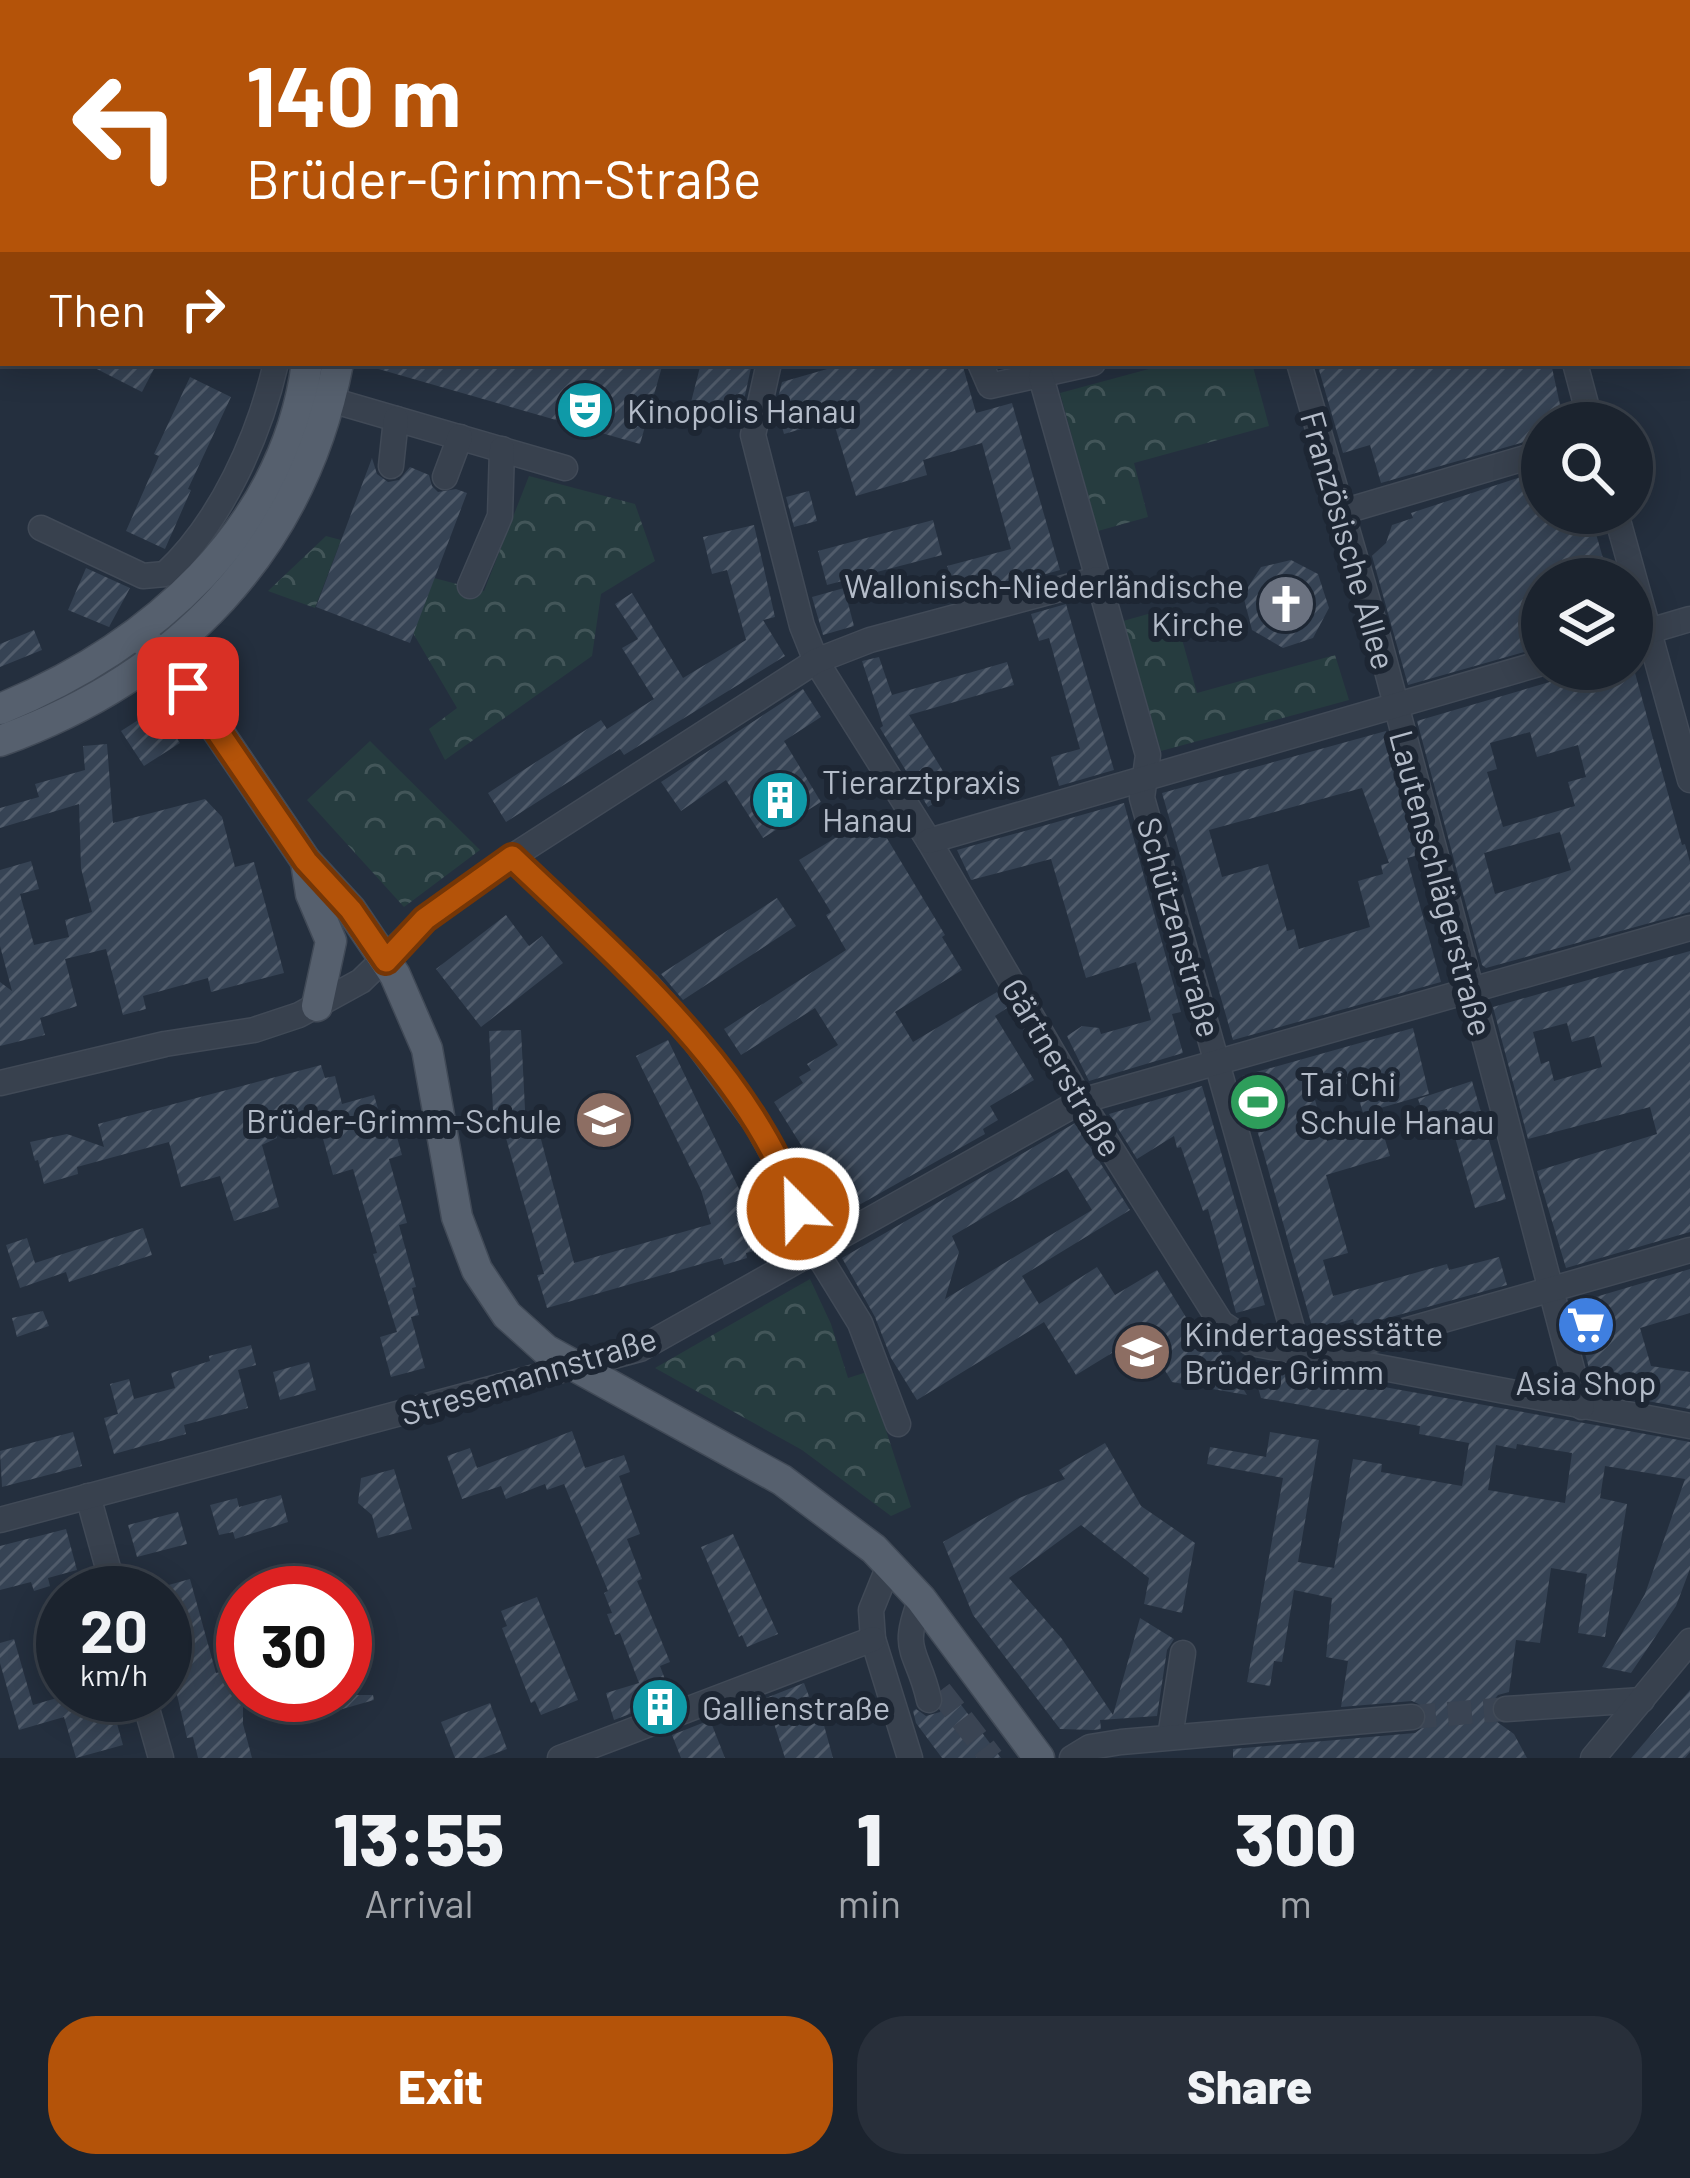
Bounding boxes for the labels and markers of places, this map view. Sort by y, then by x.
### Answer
theatre icon: Kinopolis Hanau [554,379,616,441]
place label: Kinopolis Hanau [627,390,856,430]
place label: Wallonisch-Niederländische Kirche [844,565,1244,643]
church icon: Wallonisch-Niederländische Kirche [1255,573,1317,635]
pin [137,637,239,739]
place label: Tierarztpraxis Hanau [822,761,1021,839]
building icon: Tierarztpraxis Hanau [749,769,811,831]
place label: Tai Chi Schule Hanau [1300,1063,1494,1141]
sports icon: Tai Chi Schule Hanau [1227,1071,1289,1133]
school or university icon: Brüder-Grimm-Schule [573,1089,635,1151]
place label: Brüder-Grimm-Schule [246,1100,562,1140]
supermarket icon: Asia Shop [1555,1294,1617,1356]
place label: Kindertagesstätte Brüder Grimm [1184,1313,1443,1391]
school or university icon: Kindertagesstätte Brüder Grimm [1111,1321,1173,1383]
place label: Asia Shop [1516,1362,1656,1402]
building icon: Gallienstraße [629,1676,691,1738]
place label: Gallienstraße [702,1687,890,1727]

